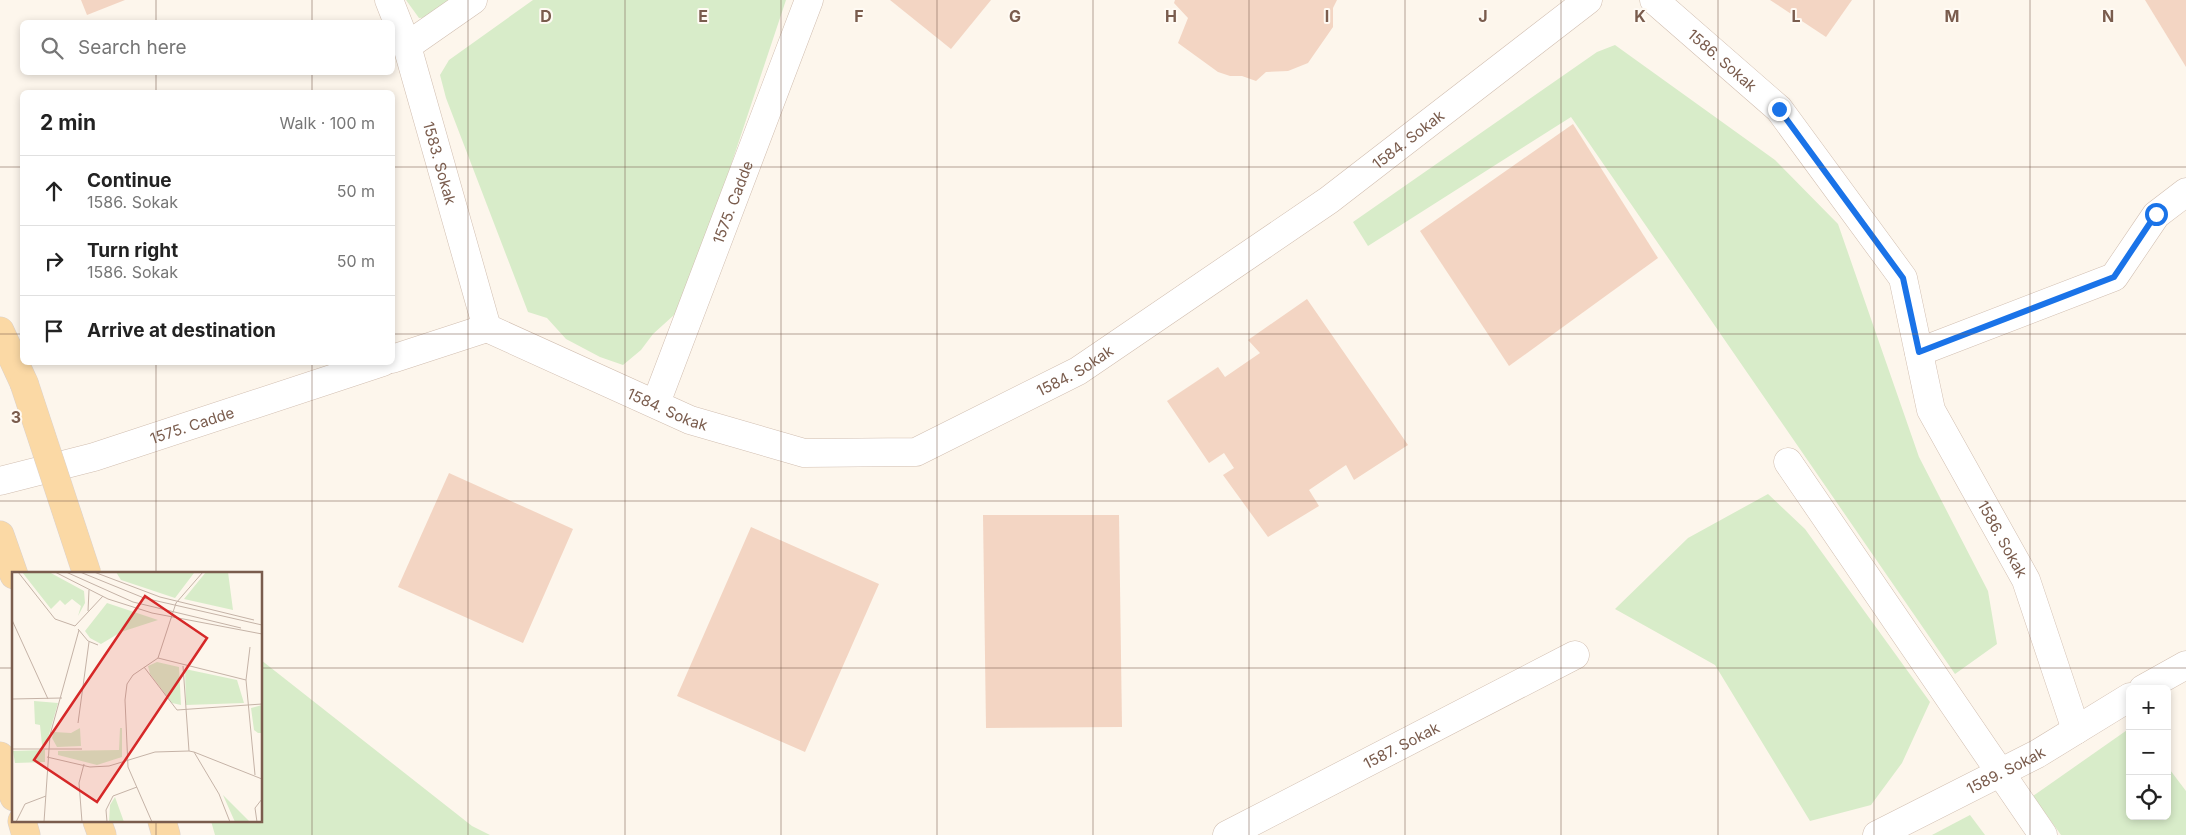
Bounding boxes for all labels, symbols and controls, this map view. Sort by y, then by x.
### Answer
text: D [540,6,552,26]
text: E [698,6,708,26]
text: F [854,6,864,26]
text: G [1009,6,1021,26]
text: H [1165,6,1177,26]
text: I [1325,6,1329,26]
text: J [1478,6,1488,26]
text: K [1634,6,1646,26]
text: L [1791,6,1801,26]
text: M [1945,6,1959,26]
text: N [2102,6,2114,26]
search box [20,20,395,75]
street label: 1586. Sokak [1684,25,1762,96]
icon: search [38,34,66,62]
text: Search here [78,36,187,59]
route end [1768,98,1791,121]
street label: 1584. Sokak [1368,105,1448,173]
text: 2 min [40,110,96,135]
text: Walk · 100 m [280,113,375,133]
street label: 1583. Sokak [419,119,461,207]
street label: 1575. Cadde [708,158,757,246]
text: Continue [87,169,172,192]
icon: ahead [40,177,68,205]
text: 50 m [337,181,375,201]
text: 1586. Sokak [87,192,178,212]
route start [2145,203,2168,226]
text: Turn right [87,239,178,262]
icon: right [40,247,68,275]
text: 50 m [337,251,375,271]
text: 1586. Sokak [87,262,178,282]
icon: arrive [40,317,68,345]
text: Arrive at destination [87,319,276,342]
street label: 1584. Sokak [1033,340,1117,400]
street label: 1584. Sokak [624,383,711,434]
street label: 1575. Cadde [147,402,236,448]
text: 3 [11,407,21,427]
street label: 1586. Sokak [1974,497,2032,581]
inset map [12,572,262,822]
map controls [2126,685,2171,820]
button: + [2126,685,2171,730]
street label: 1587. Sokak [1360,717,1443,773]
button: − [2126,730,2171,775]
street label: 1589. Sokak [1963,742,2049,798]
button: locate [2126,775,2171,820]

